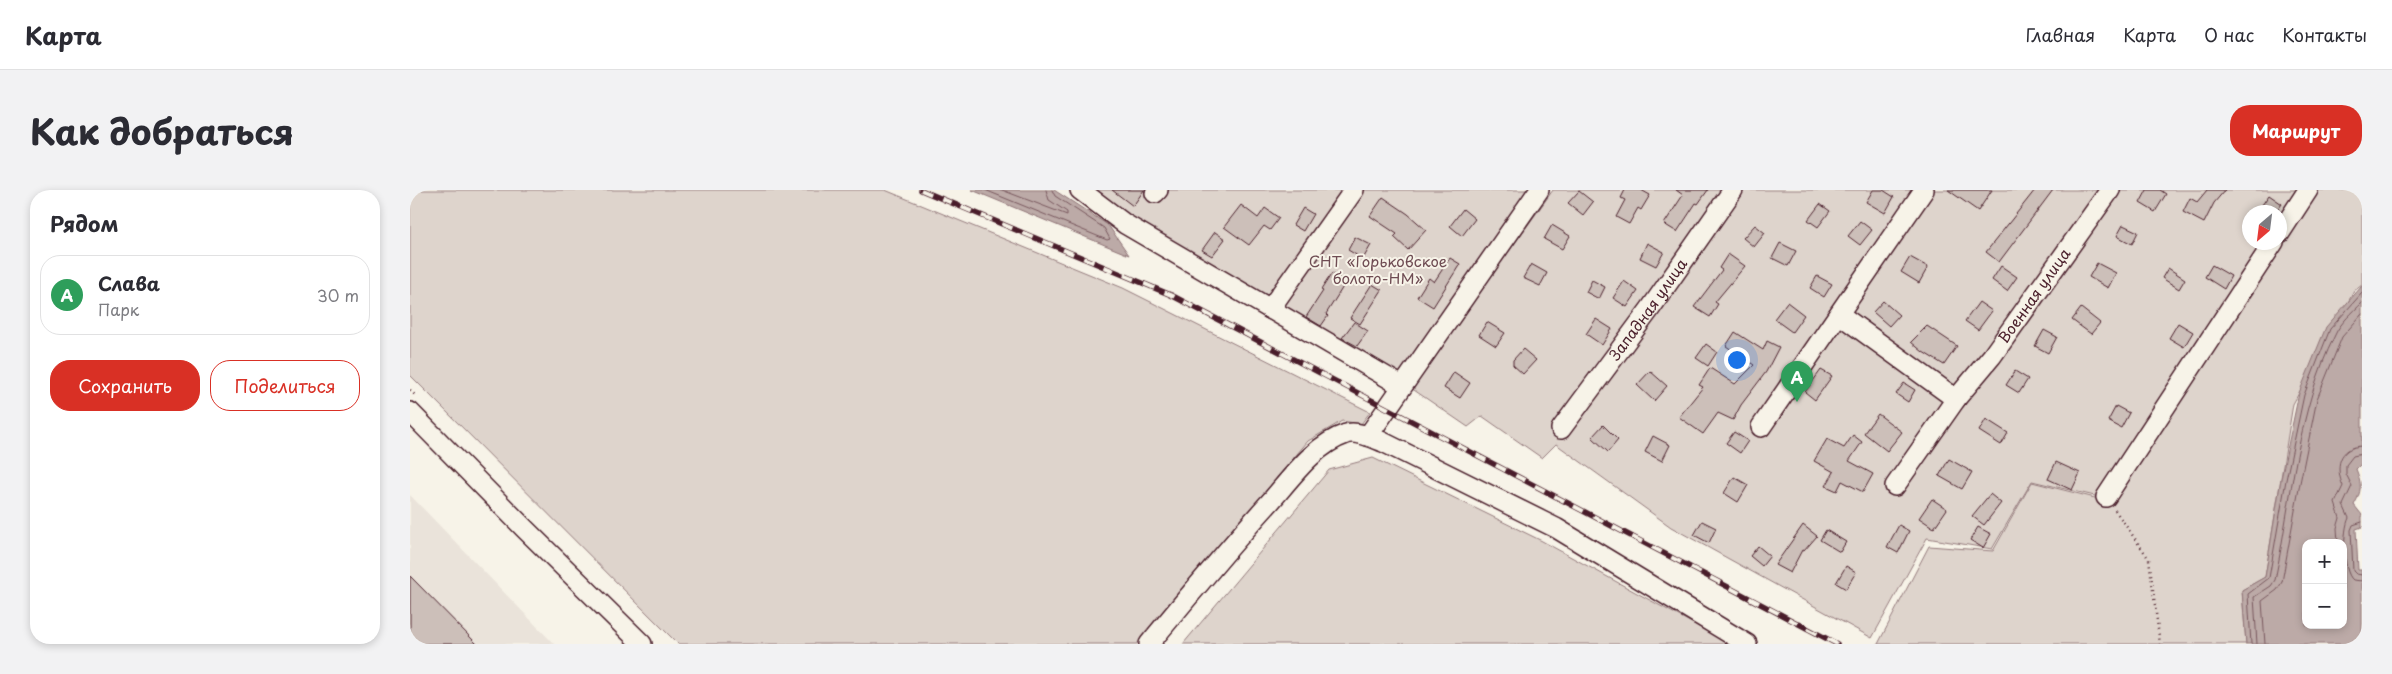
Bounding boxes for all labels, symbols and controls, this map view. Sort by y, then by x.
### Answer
text: Карта [25,17,102,53]
text: Главная [2026,21,2095,48]
text: Карта [2123,21,2176,48]
text: О нас [2204,21,2254,48]
text: Контакты [2282,21,2367,48]
text: Как добраться [30,104,294,157]
button: Маршрут [2230,105,2362,156]
north arrow [2242,205,2287,250]
text: Рядом [50,207,118,239]
street label: Военная улица [1992,242,2076,347]
park label: СНТ «Горьковское болото-НМ» [1309,249,1447,289]
street label: Западная улица [1603,253,1692,365]
text: Слава [98,269,160,297]
text: A [61,283,73,307]
text: 30 m [317,283,359,307]
text: Парк [98,297,139,321]
your location [1724,347,1750,373]
button: Сохранить [50,360,200,411]
button: Поделиться [210,360,360,411]
pin: A [1781,361,1813,402]
map controls [2302,539,2347,629]
button: + [2302,539,2347,584]
button: − [2302,584,2347,629]

